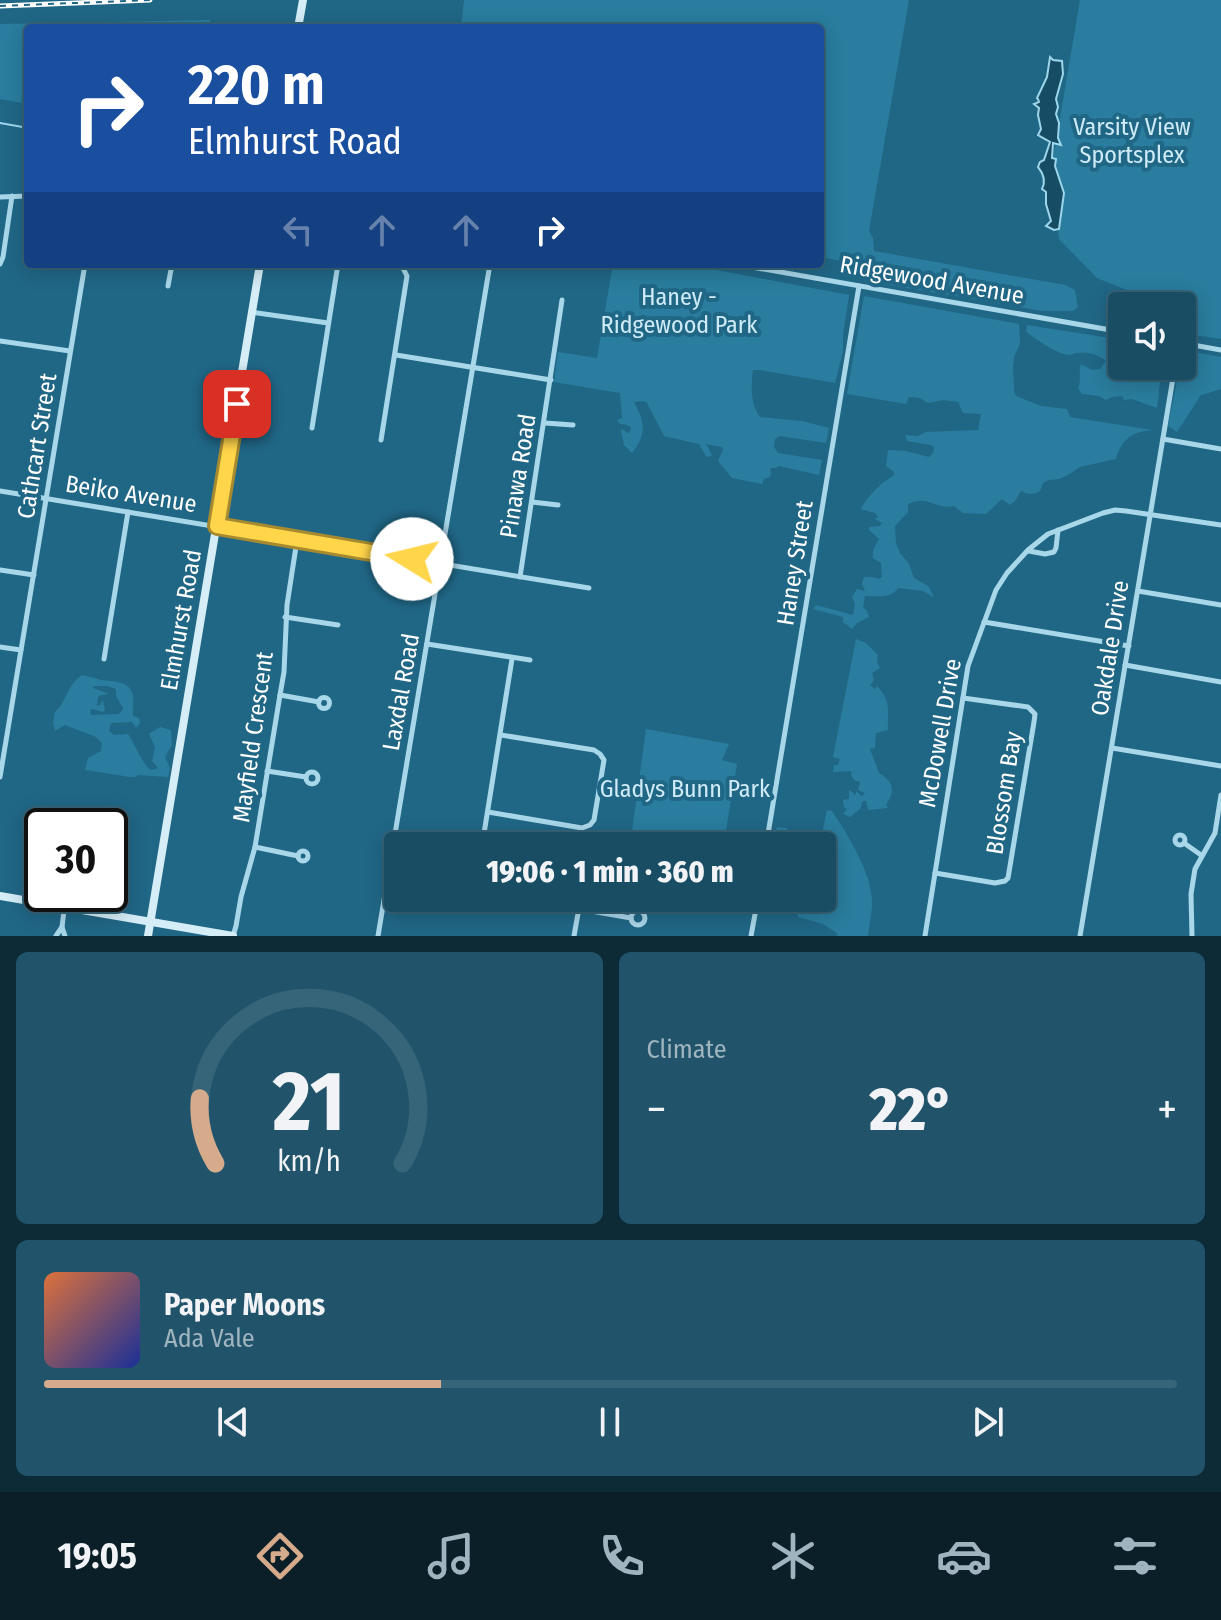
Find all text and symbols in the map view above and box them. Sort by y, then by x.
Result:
text: 220 m [188,52,325,119]
icon: right [56,56,160,160]
park label: Varsity View Sportsplex [1073,113,1191,169]
text: Elmhurst Road [188,120,402,164]
icon: left [276,208,320,252]
icon: ahead [360,208,404,252]
icon: ahead [444,208,488,252]
icon: right [528,208,572,252]
street label: Ridgewood Avenue [838,250,1026,310]
park label: Haney - Ridgewood Park [601,283,758,339]
map controls [1108,292,1196,380]
button: sound [1108,292,1196,380]
pin [203,370,271,438]
street label: Cathcart Street [12,371,62,521]
icon: arrive [215,382,259,426]
street label: Pinawa Road [494,412,542,540]
street label: Beiko Avenue [63,470,199,518]
street label: Haney Street [771,498,819,627]
position arrow [370,517,454,601]
street label: Elmhurst Road [155,547,207,693]
street label: Oakdale Drive [1085,578,1135,718]
street label: Laxdal Road [377,631,425,753]
street label: Mayfield Crescent [227,650,279,824]
street label: McDowell Drive [913,656,967,810]
street label: Blossom Bay [980,729,1028,857]
park label: Gladys Bunn Park [600,775,771,803]
speed limit sign: 30 [24,808,128,912]
text: 19:06 · 1 min · 360 m [486,854,734,890]
text: Climate [647,1034,727,1065]
text: 21 [272,1052,345,1152]
text: 22° [869,1074,954,1146]
text: − [647,1083,666,1136]
text: + [1157,1083,1177,1136]
text: km/h [277,1144,341,1179]
text: Paper Moons [164,1287,325,1323]
text: Ada Vale [164,1323,255,1354]
icon: previous [211,1400,255,1444]
icon: pause [588,1400,632,1444]
icon: next [966,1400,1010,1444]
icon: directions [252,1528,308,1584]
icon: music [423,1528,479,1584]
icon: phone [594,1528,650,1584]
icon: climate [765,1528,821,1584]
icon: car [936,1528,992,1584]
icon: filters [1107,1528,1163,1584]
text: 19:05 [58,1534,137,1578]

